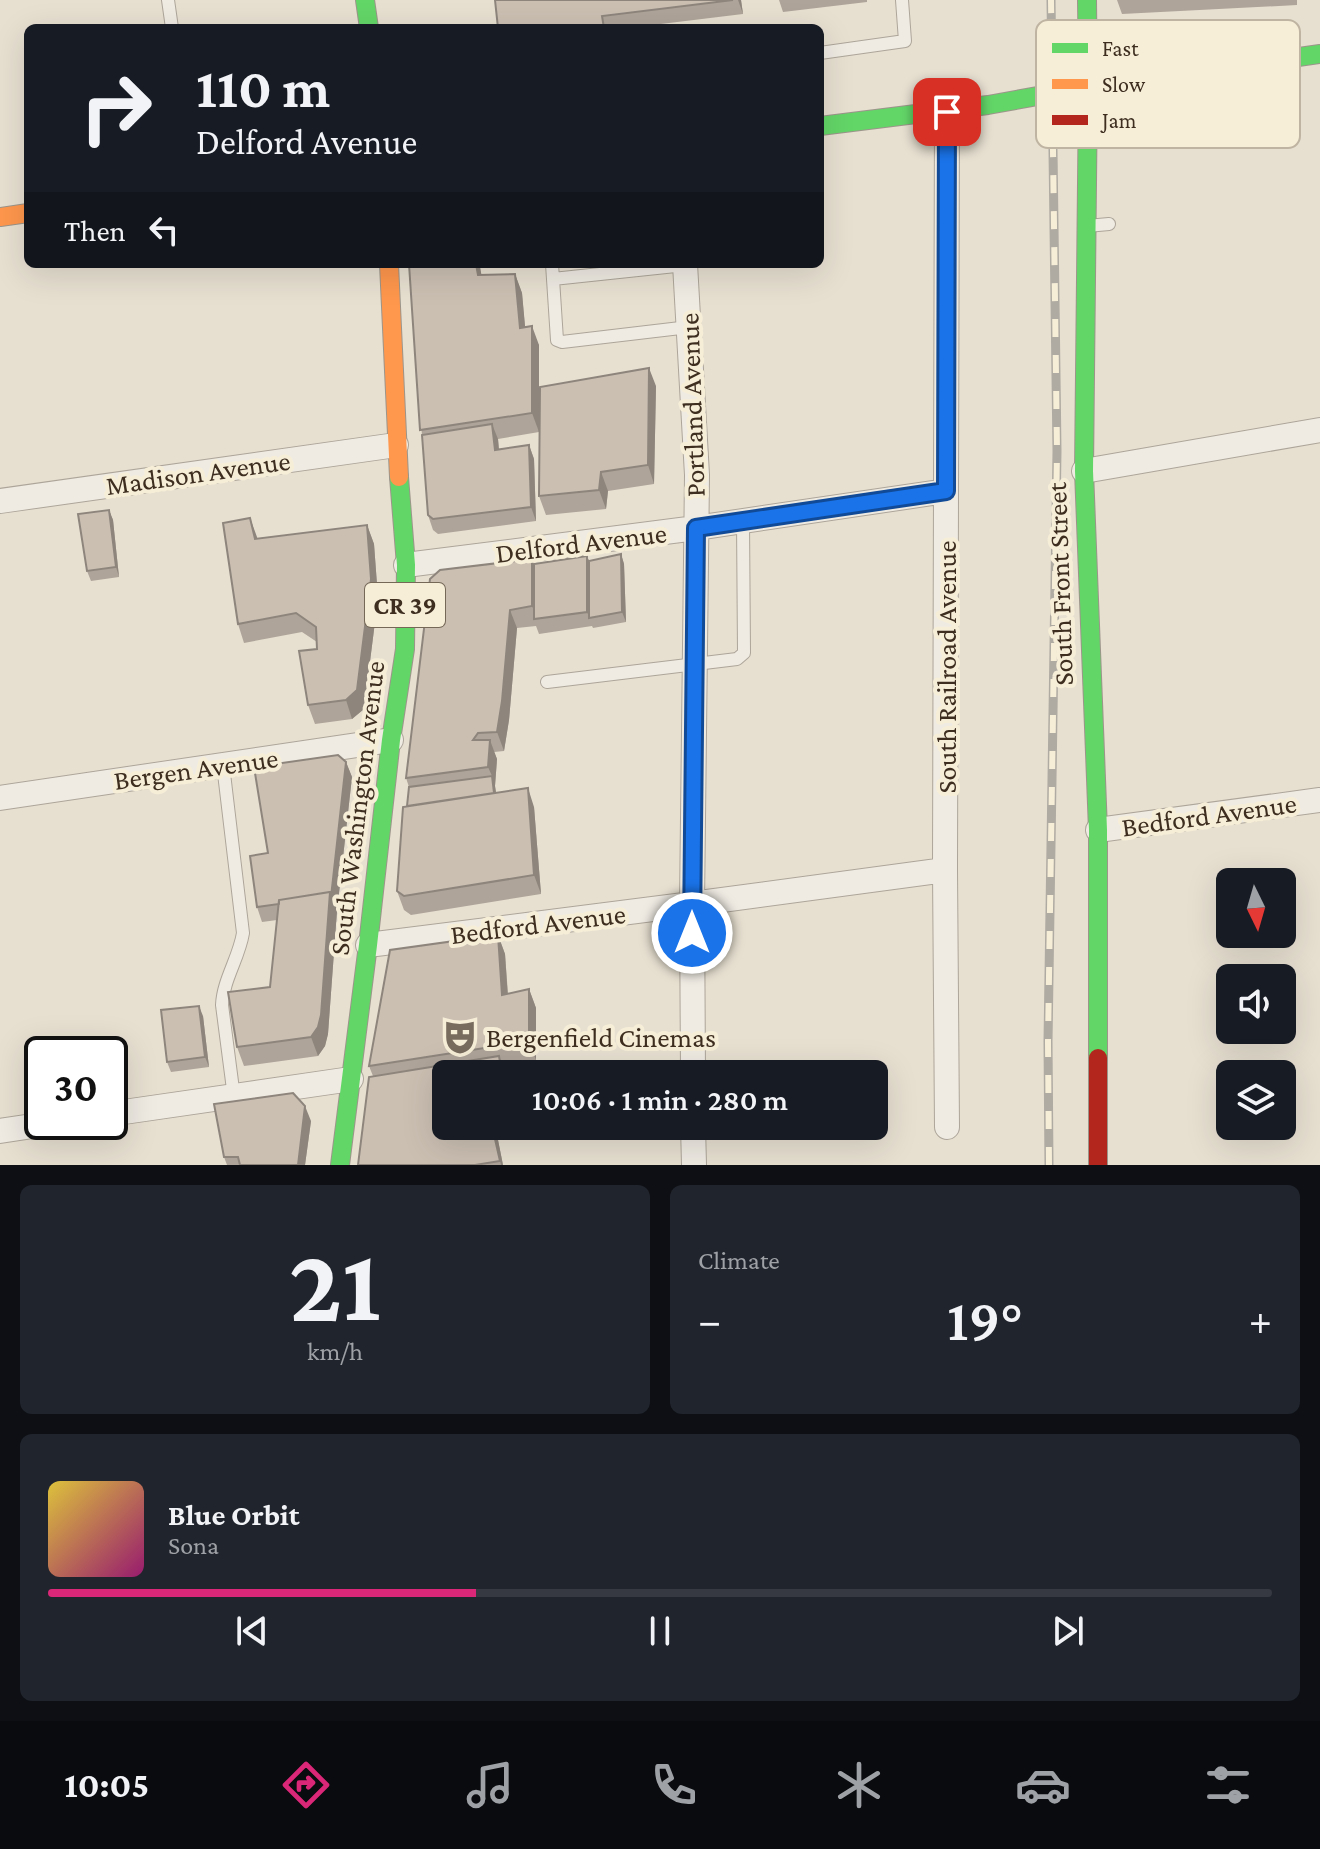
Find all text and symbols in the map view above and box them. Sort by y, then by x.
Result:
legend [1036,20,1300,148]
text: Fast [1102,36,1139,61]
icon: right [64,56,168,160]
text: 110 m [196,57,330,119]
text: Slow [1102,72,1146,97]
pin [913,78,981,146]
icon: arrive [925,90,969,134]
text: Jam [1100,108,1137,133]
text: Delford Avenue [196,122,417,162]
icon: left [142,208,186,252]
text: Then [64,214,126,247]
street label: Portland Avenue [673,312,711,498]
street label: Madison Avenue [104,445,292,501]
street label: South Front Street [1041,481,1079,686]
street label: Delford Avenue [494,517,668,569]
street label: South Railroad Avenue [931,540,962,794]
road number: CR 39 [365,583,445,627]
street label: South Washington Avenue [324,659,390,957]
street label: Bergen Avenue [112,742,280,796]
street label: Bedford Avenue [1120,787,1298,843]
north arrow [1216,868,1296,948]
map controls [1216,868,1296,1140]
position arrow [650,891,734,975]
street label: Bedford Avenue [449,898,627,950]
button: sound [1216,964,1296,1044]
theatre icon: Bergenfield Cinemas [441,1018,479,1056]
place label: Bergenfield Cinemas [486,1022,716,1053]
speed limit sign: 30 [24,1036,128,1140]
button: layers [1216,1060,1296,1140]
text: 10:06 · 1 min · 280 m [532,1083,788,1116]
text: 21 [289,1227,381,1342]
text: Climate [698,1246,780,1275]
text: 19° [947,1286,1023,1353]
text: − [698,1296,721,1344]
text: + [1249,1296,1272,1344]
text: km/h [307,1337,363,1366]
text: Blue Orbit [168,1498,299,1531]
text: Sona [168,1531,219,1560]
icon: previous [230,1609,274,1653]
icon: pause [638,1609,682,1653]
icon: next [1046,1609,1090,1653]
icon: directions [278,1757,334,1813]
icon: music [462,1757,518,1813]
icon: phone [646,1757,702,1813]
icon: climate [831,1757,887,1813]
icon: car [1015,1757,1071,1813]
icon: filters [1200,1757,1256,1813]
text: 10:05 [64,1765,149,1805]

